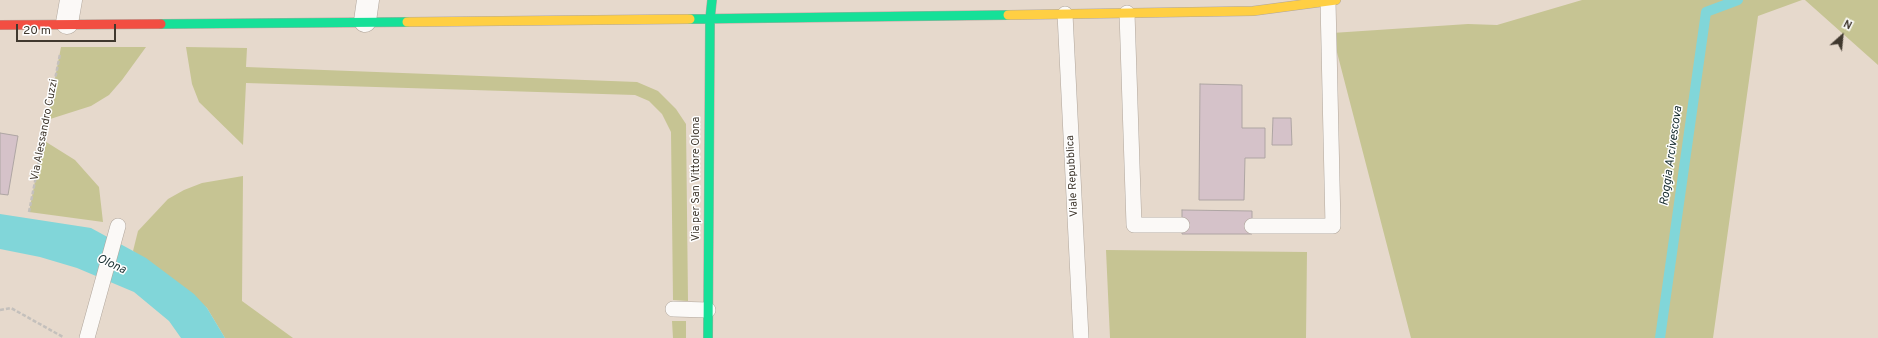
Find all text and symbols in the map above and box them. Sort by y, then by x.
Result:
scale bar [18,16,118,42]
north arrow [1822,16,1862,56]
text: N [1841,17,1854,33]
text: 20 m [23,23,51,39]
street label: Via Alessandro Cuzzi [29,78,61,182]
water label: Roggia Arcivescova [1658,105,1686,207]
street label: Via per San Vittore Olona [690,117,704,241]
street label: Viale Repubblica [1064,135,1082,217]
water label: Olona [94,252,128,278]

